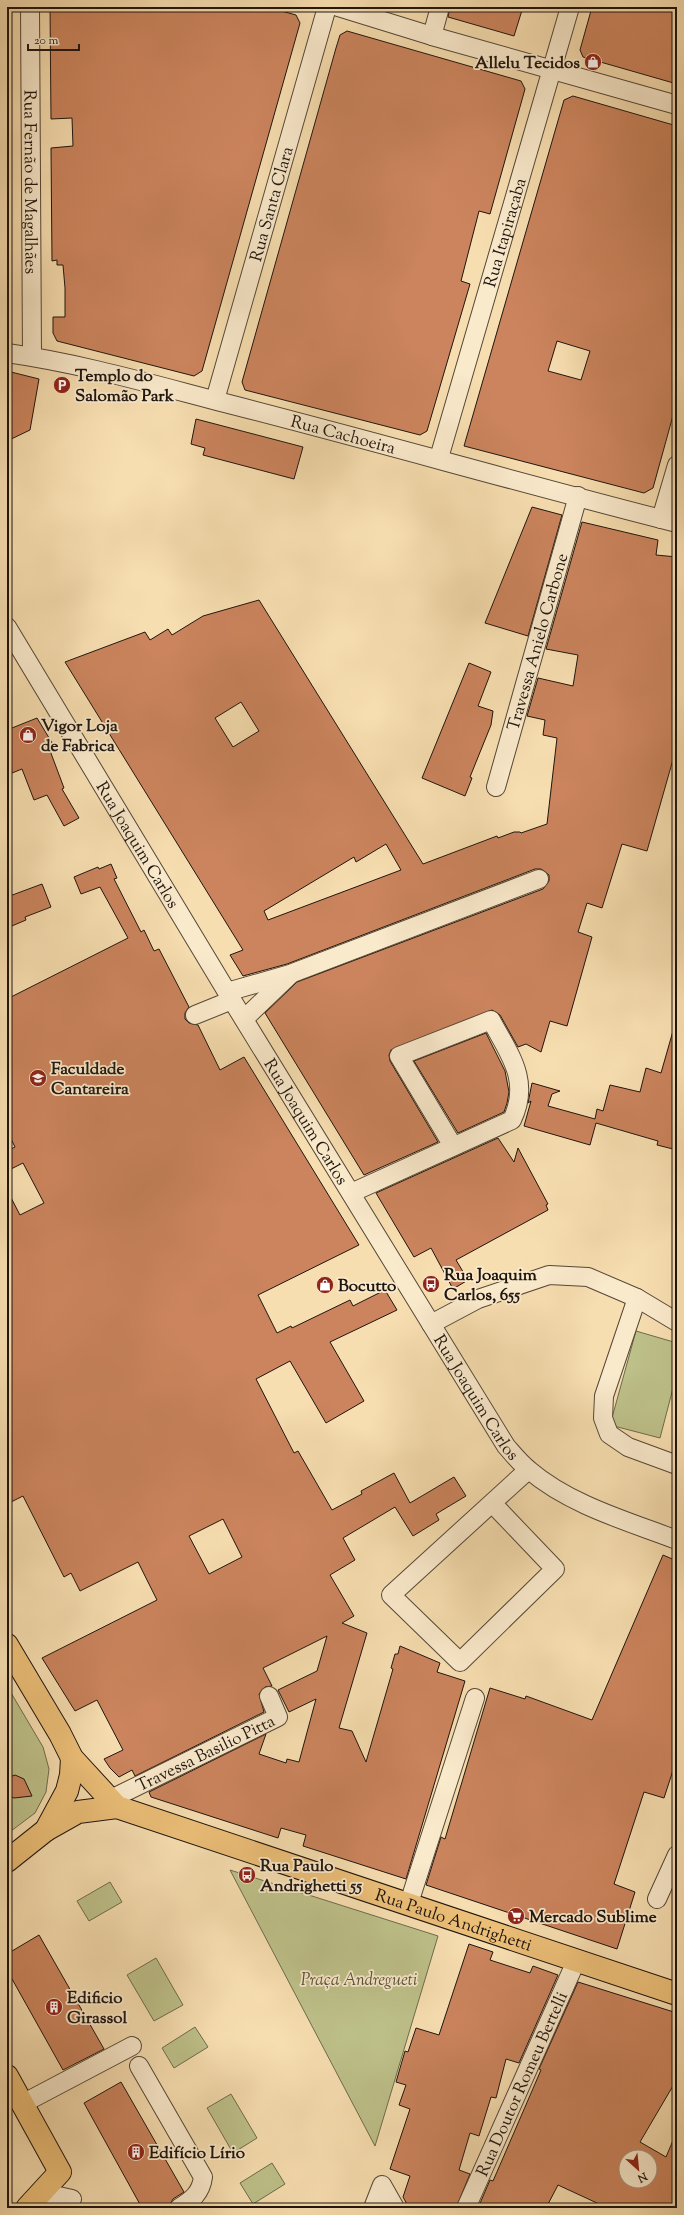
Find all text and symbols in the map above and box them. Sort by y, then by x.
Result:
scale bar [28,26,79,52]
text: 20 m [34,32,59,50]
place label: Allelu Tecidos [475,52,580,76]
shop icon: Allelu Tecidos [583,52,603,72]
street label: Rua Fernão de Magalhães [16,90,42,275]
street label: Rua Santa Clara [245,144,301,265]
street label: Rua Itapiraçaba [479,175,534,290]
place label: Templo do Salomão Park [75,365,175,409]
parking icon: Templo do Salomão Park [52,375,72,395]
street label: Rua Cachoeira [288,410,398,462]
street label: Travessa Anielo Carbone [502,551,575,734]
place label: Vigor Loja de Fabrica [41,715,118,759]
shop icon: Vigor Loja de Fabrica [18,725,38,745]
street label: Rua Joaquim Carlos [89,778,184,914]
street label: Rua Joaquim Carlos [257,1055,353,1190]
place label: Faculdade Cantareira [51,1058,129,1102]
school or university icon: Faculdade Cantareira [28,1068,48,1088]
place label: Rua Joaquim Carlos, 655 [444,1264,538,1308]
bus stop icon: Rua Joaquim Carlos, 655 [421,1274,441,1294]
shop icon: Bocutto [315,1275,335,1295]
place label: Bocutto [338,1275,396,1299]
street label: Rua Joaquim Carlos [426,1331,524,1467]
street label: Travessa Basilio Pitta [133,1710,280,1799]
place label: Rua Paulo Andrighetti 55 [260,1855,362,1899]
bus stop icon: Rua Paulo Andrighetti 55 [237,1865,257,1885]
street label: Rua Paulo Andrighetti [371,1884,535,1959]
supermarket icon: Mercado Sublime [506,1906,526,1926]
place label: Mercado Sublime [529,1906,657,1930]
park label: Praça Andregueti [301,1969,417,1993]
place label: Edificio Girassol [67,1987,127,2031]
street label: Rua Doutor Romeu Bertelli [472,1988,575,2181]
building icon: Edificio Girassol [44,1997,64,2017]
building icon: Edifício Lírio [126,2142,146,2162]
place label: Edifício Lírio [149,2142,245,2166]
north arrow [618,2149,658,2189]
text: N [634,2167,651,2186]

